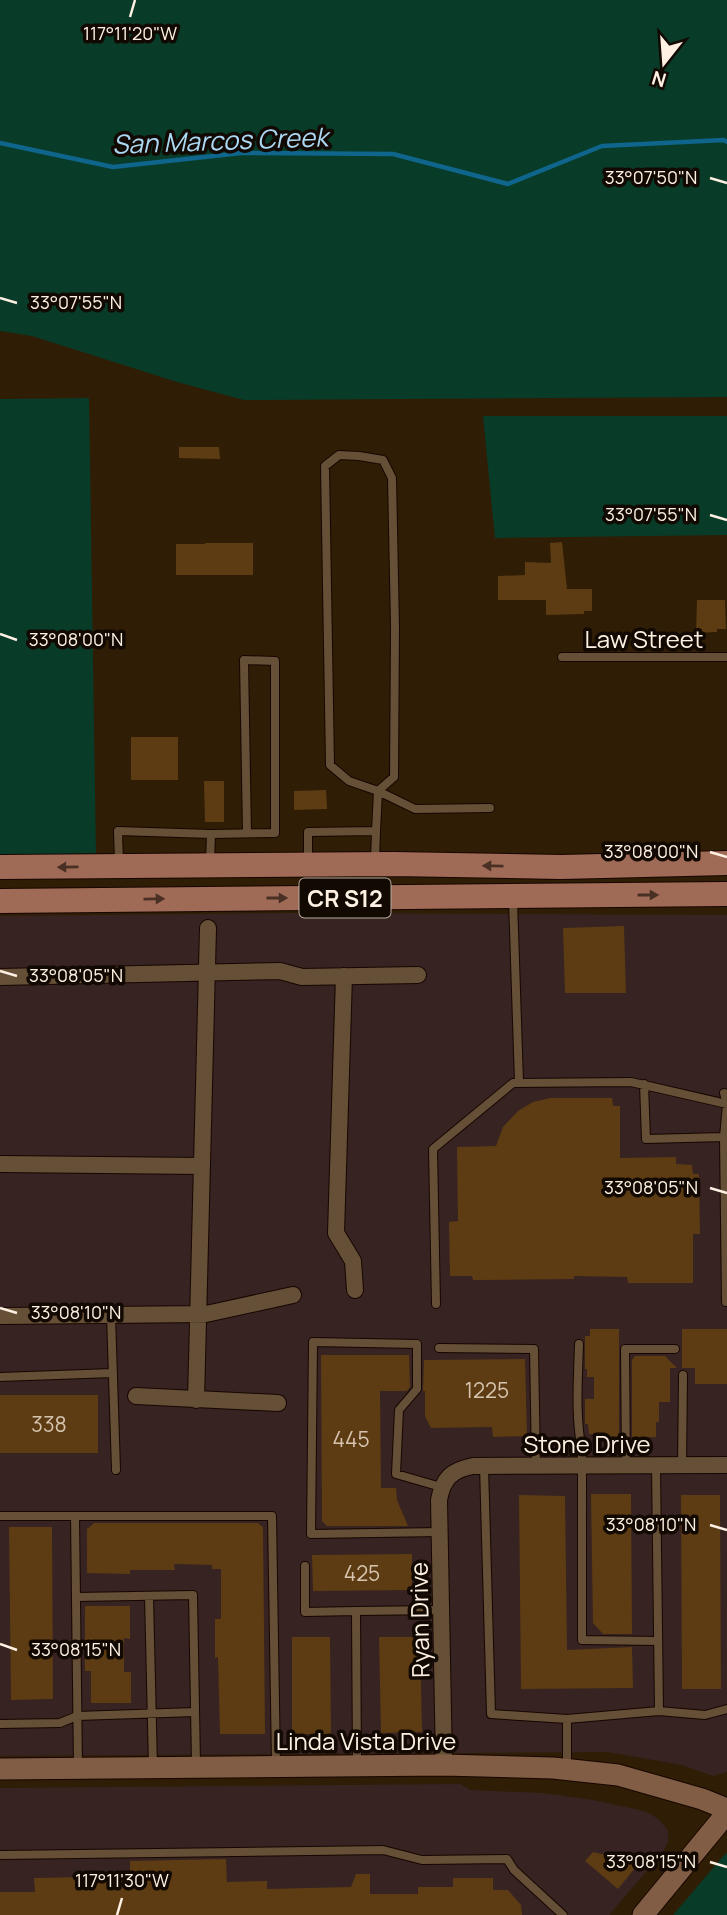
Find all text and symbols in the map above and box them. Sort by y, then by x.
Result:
text: 117°11'20"W [83,21,177,45]
north arrow [629,28,699,98]
text: N [649,65,669,94]
water label: San Marcos Creek [112,118,332,162]
text: 33°07'50"N [605,165,697,189]
text: 33°07'55"N [30,290,122,314]
text: 33°07'55"N [605,502,697,526]
street label: Law Street [585,622,703,655]
text: 33°08'00"N [29,627,123,651]
text: 33°08'00"N [604,839,698,863]
one-way arrow [482,860,504,872]
one-way arrow [57,861,79,872]
road number: CR S12 [300,878,390,917]
one-way arrow [637,889,659,901]
one-way arrow [266,892,288,904]
one-way arrow [143,893,165,905]
text: 33°08'05"N [29,963,123,987]
text: 33°08'05"N [604,1175,698,1199]
text: 33°08'10"N [31,1300,121,1324]
house number: 1225 [465,1376,509,1404]
house number: 338 [31,1410,67,1438]
house number: 445 [332,1425,370,1453]
street label: Stone Drive [523,1427,651,1460]
text: 33°08'10"N [606,1512,696,1536]
house number: 425 [344,1559,380,1587]
street label: Ryan Drive [401,1562,437,1678]
text: 33°08'15"N [31,1637,121,1661]
street label: Linda Vista Drive [276,1724,456,1757]
text: 33°08'15"N [606,1849,696,1873]
text: 117°11'30"W [75,1868,169,1892]

